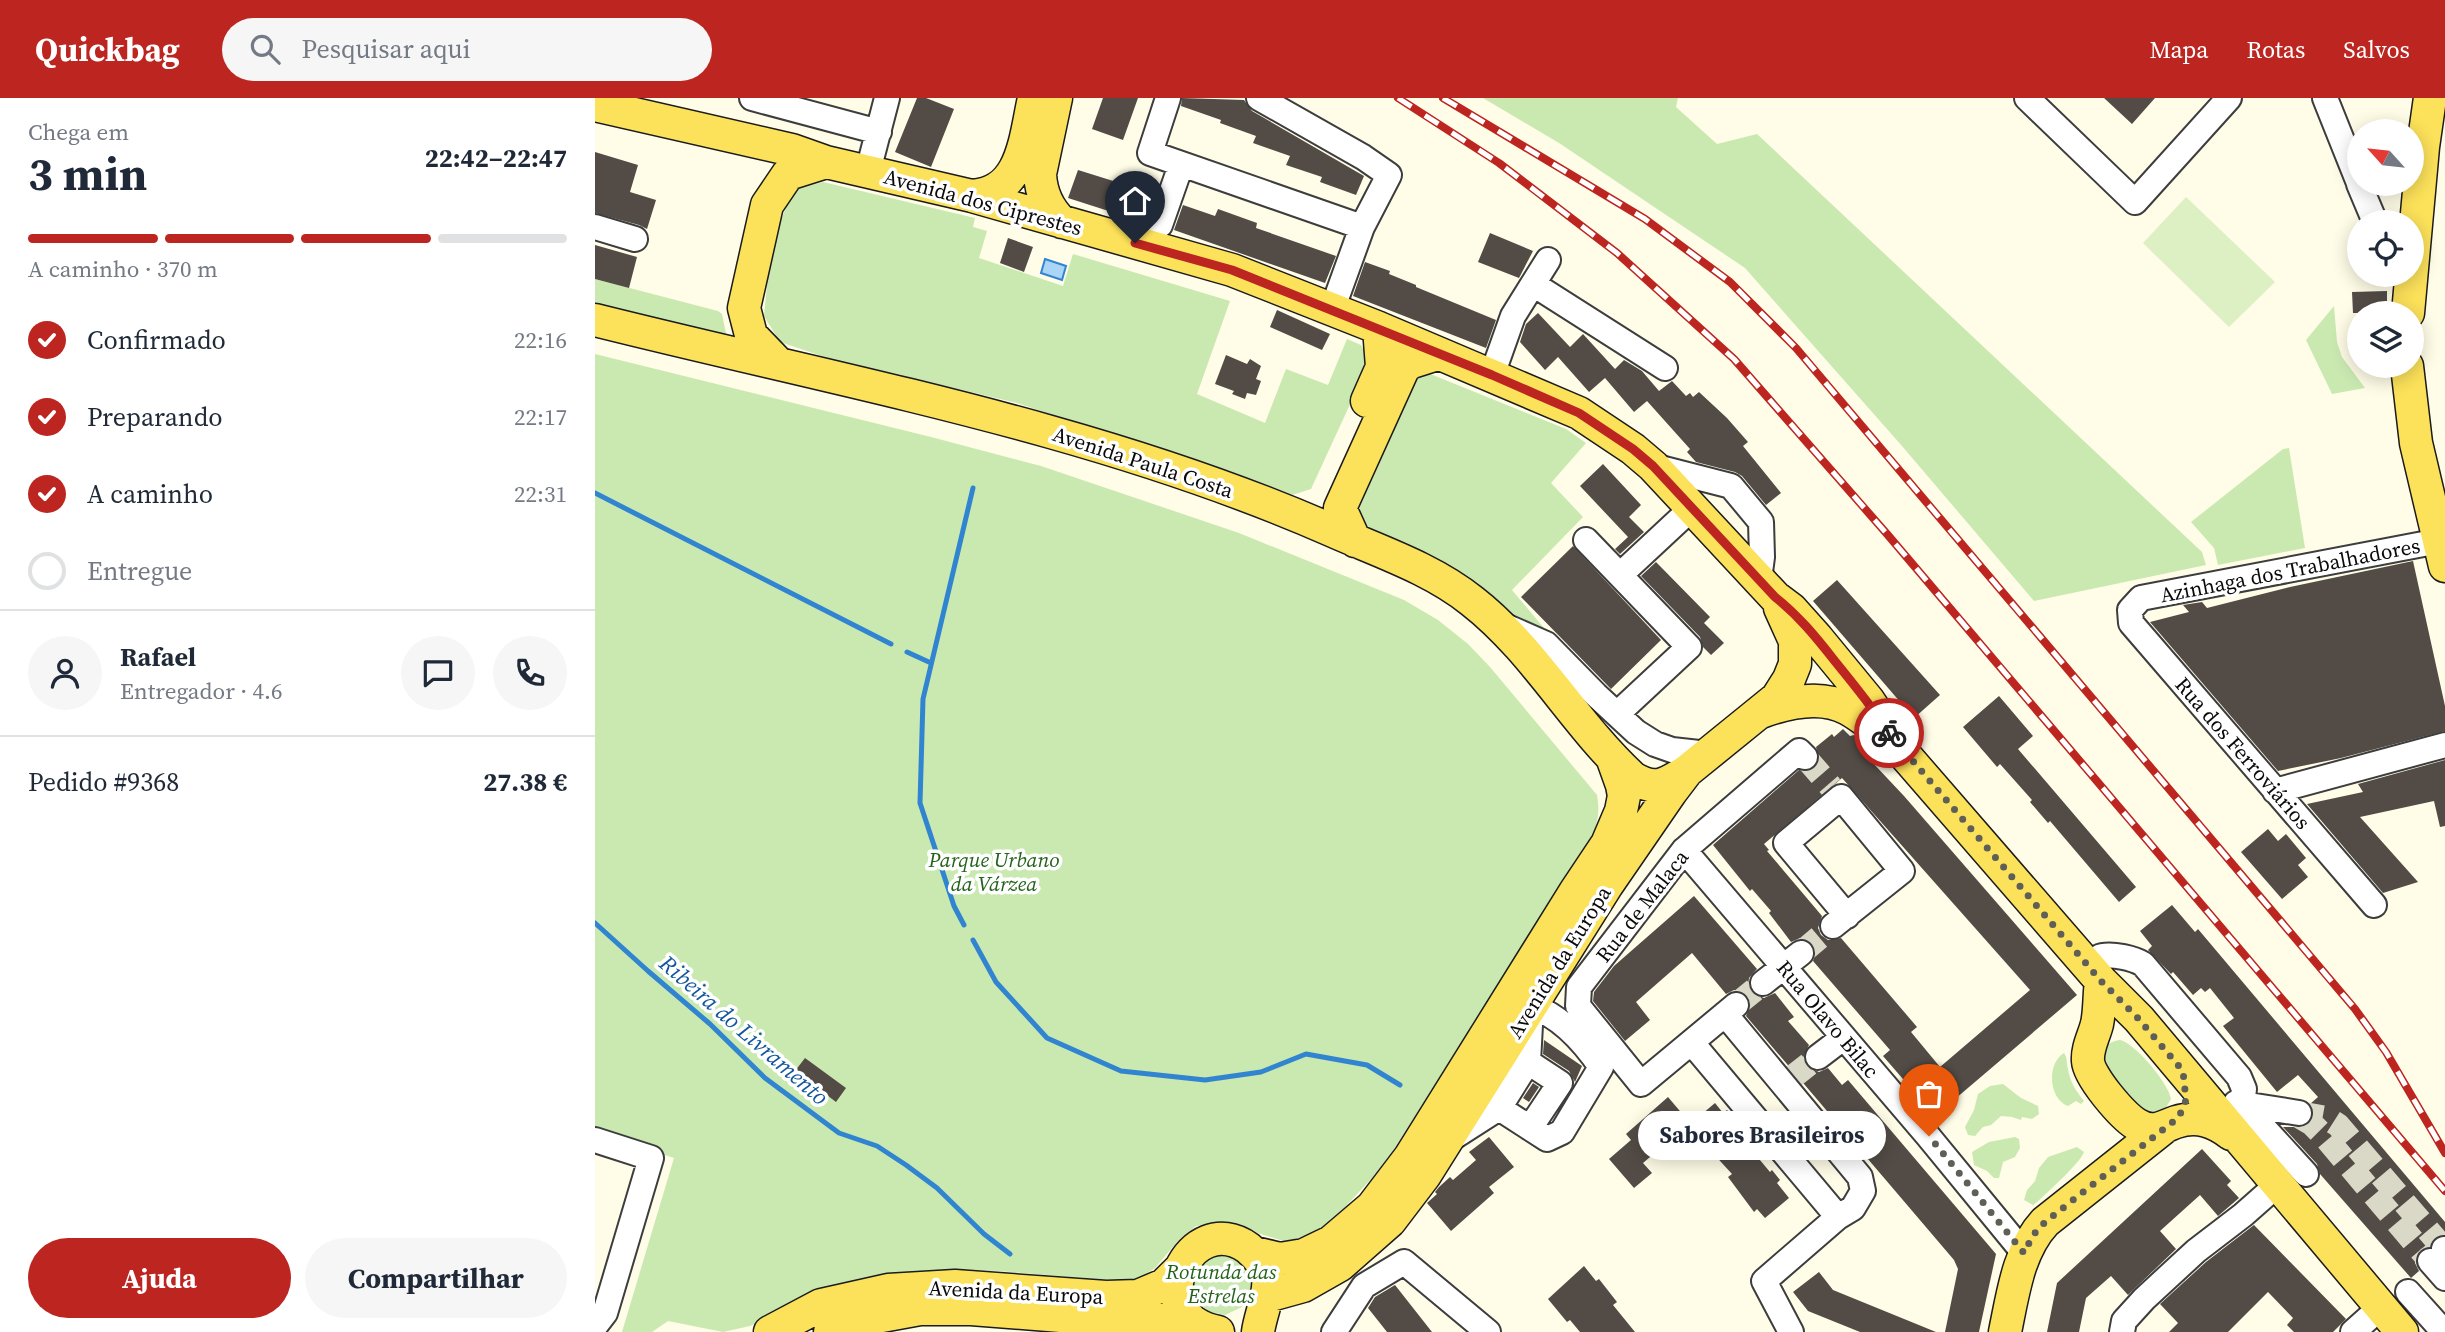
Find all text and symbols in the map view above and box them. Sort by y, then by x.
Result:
search box [222,18,712,81]
text: Quickbag [35,27,180,72]
icon: search [246,30,284,68]
text: Pesquisar aqui [302,31,470,67]
text: Mapa [2149,33,2209,66]
text: Rotas [2247,33,2305,66]
text: Salvos [2343,33,2410,66]
text: Chega em [28,116,129,148]
north arrow [2347,119,2424,196]
map controls [2347,119,2424,378]
text: 22:42–22:47 [425,140,567,176]
text: 3 min [28,142,147,205]
street label: Avenida dos Ciprestes [881,162,1085,242]
pin [1105,171,1165,243]
icon: home [1116,182,1154,220]
button: locate [2347,210,2424,287]
text: A caminho · 370 m [28,253,218,285]
button: layers [2347,301,2424,378]
icon: check [28,321,66,359]
text: Confirmado [87,322,226,358]
text: 22:16 [514,324,567,356]
icon: check [28,398,66,436]
text: Preparando [87,399,223,435]
text: 22:17 [514,401,567,433]
street label: Avenida Paula Costa [1049,419,1237,505]
icon: check [28,475,66,513]
text: A caminho [87,476,213,512]
text: 22:31 [514,478,567,510]
street label: Azinhaga dos Trabalhadores [2157,531,2423,609]
text: Entregue [87,553,192,589]
button: person [28,636,102,710]
button: chat [401,636,475,710]
button: phone [493,636,567,710]
text: Rafael [120,639,196,675]
street label: Rua dos Ferroviários [2169,671,2317,835]
text: Entregador · 4.6 [120,675,282,707]
courier [1854,698,1924,768]
icon: bike [1870,714,1908,752]
text: Pedido #9368 [28,764,179,800]
text: 27.38 € [483,764,567,800]
street label: Rua de Malaca [1589,843,1695,968]
park label: Parque Urbano da Várzea [927,845,1060,898]
street label: Avenida da Europa [1500,880,1618,1044]
water label: Ribeira do Livramento [652,947,835,1112]
street label: Rua Olavo Bilac [1770,954,1886,1084]
pin [1899,1064,1959,1136]
icon: bag [1910,1075,1948,1113]
callout: Sabores Brasileiros [1639,1112,1887,1160]
text: Sabores Brasileiros [1660,1119,1864,1151]
button: Ajuda [28,1238,291,1318]
button: Compartilhar [305,1238,567,1318]
park label: Rotunda das Estrelas [1165,1257,1277,1310]
street label: Avenida da Europa [928,1273,1104,1311]

